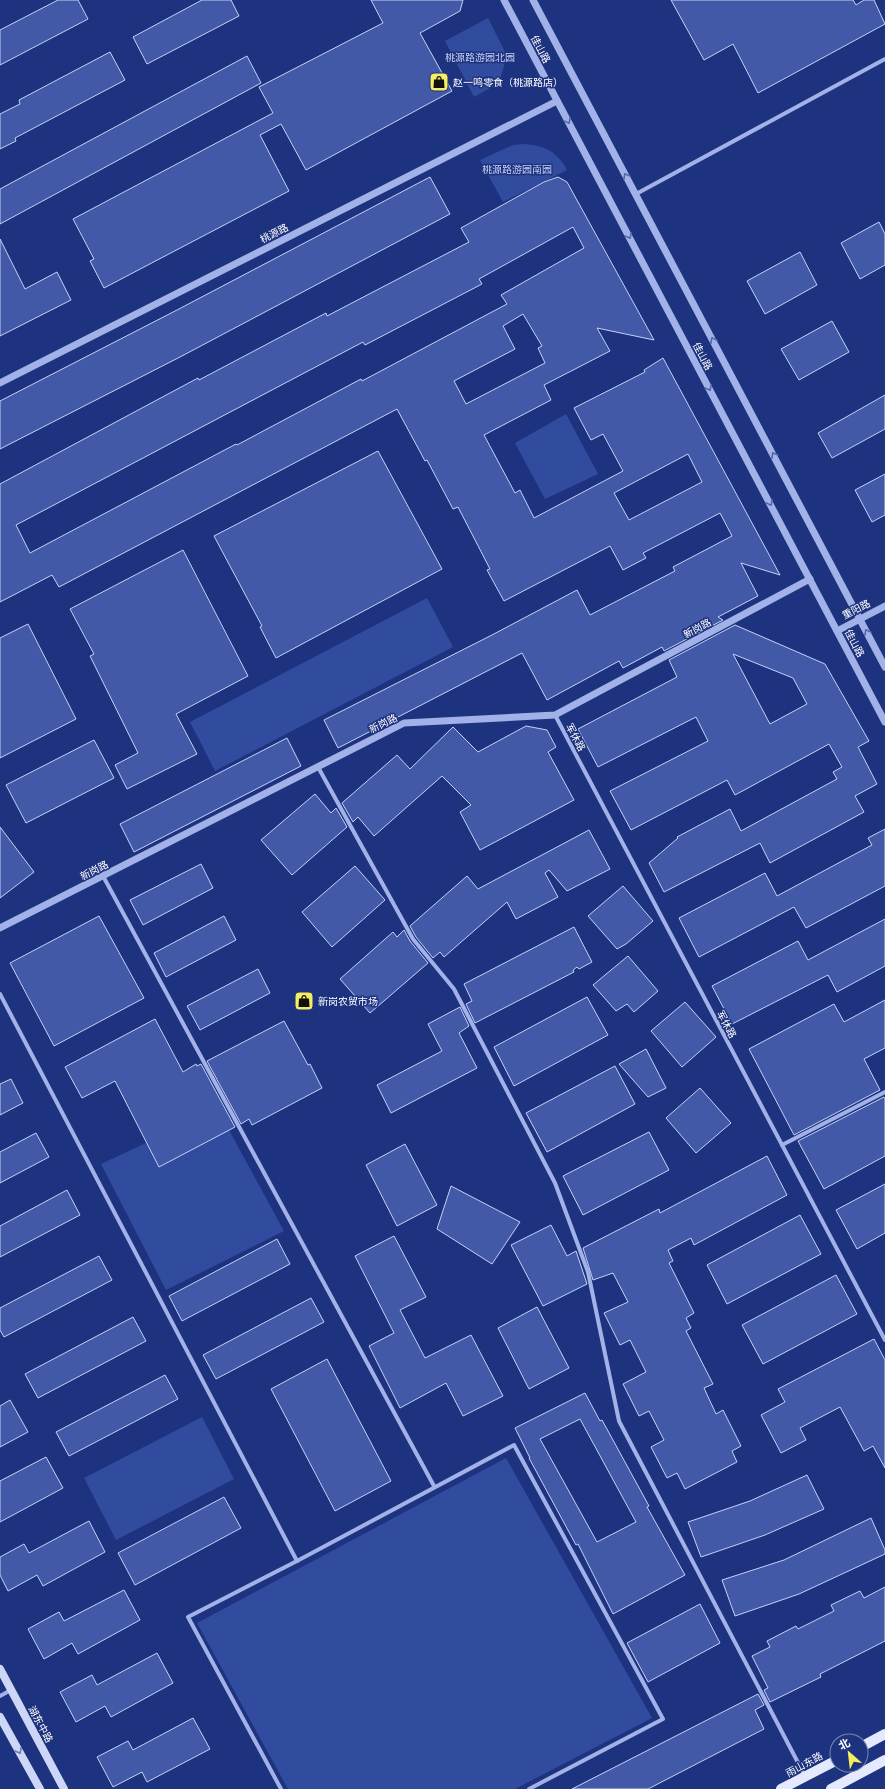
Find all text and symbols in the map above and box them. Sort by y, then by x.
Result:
street label: 佳山路 [529,33,552,65]
park label: 桃源路游园北园 [445,52,515,63]
shop icon: 赵一鸣零食（桃源路店） [428,71,450,93]
place label: 赵一鸣零食（桃源路店） [453,77,563,88]
one-way arrow [563,117,571,124]
park label: 桃源路游园南园 [482,164,552,175]
one-way arrow [623,173,631,180]
street label: 桃源路 [258,222,290,245]
one-way arrow [624,232,631,239]
one-way arrow [710,337,718,345]
street label: 佳山路 [691,340,714,372]
one-way arrow [704,384,712,391]
one-way arrow [771,452,778,460]
one-way arrow [765,499,772,506]
street label: 重阳路 [840,598,872,621]
street label: 新岗路 [681,617,713,640]
street label: 佳山路 [843,627,866,659]
one-way arrow [864,629,872,637]
street label: 新岗路 [367,712,399,735]
street label: 军休路 [564,721,587,753]
street label: 新岗路 [78,859,110,882]
shop icon: 新岗农贸市场 [293,990,315,1012]
place label: 新岗农贸市场 [318,996,378,1007]
street label: 军休路 [715,1008,738,1040]
street label: 湖东中路 [26,1704,55,1744]
north arrow [829,1733,869,1773]
text: 北 [837,1736,852,1752]
one-way arrow [14,1747,22,1754]
street label: 雨山东路 [784,1750,824,1779]

